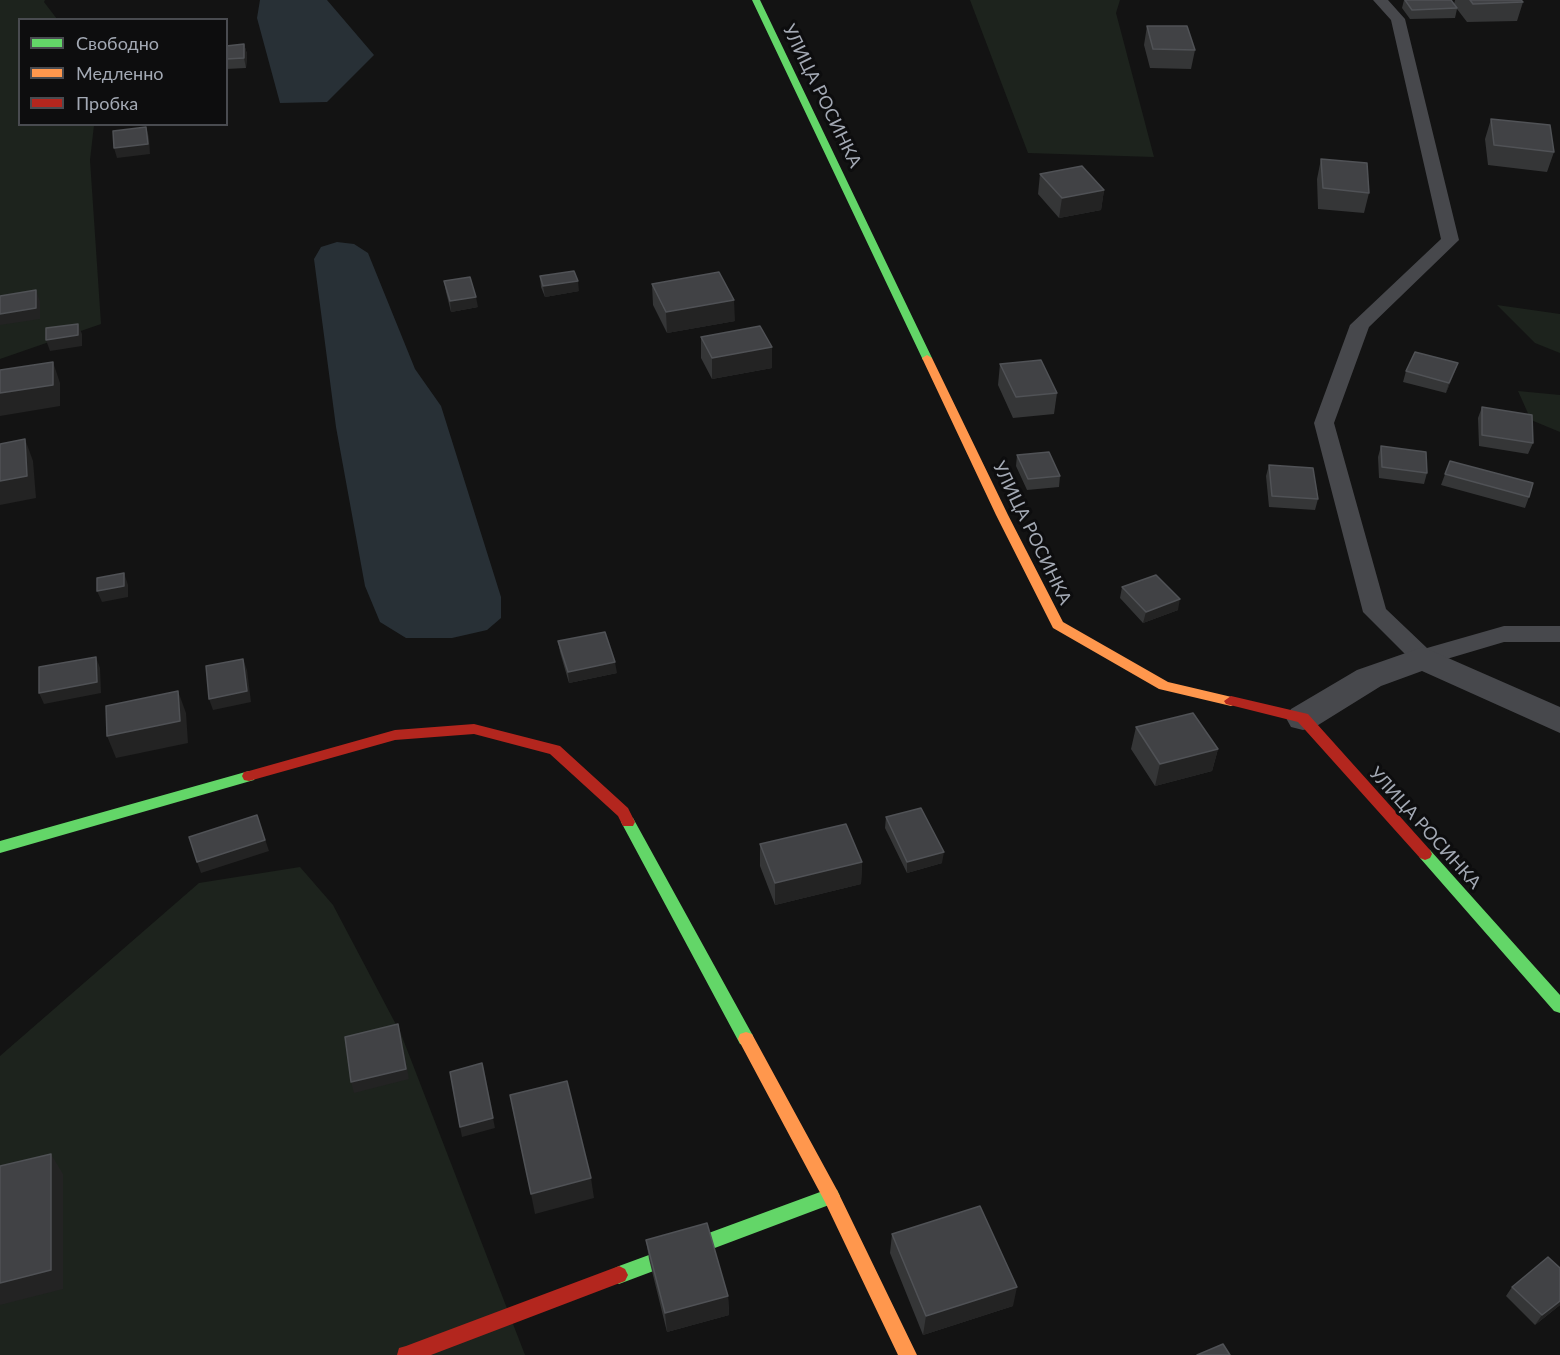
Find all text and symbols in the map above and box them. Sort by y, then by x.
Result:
legend [18,18,228,126]
street label: УЛИЦА РОСИНКА [778,21,866,171]
text: Свободно [76,32,159,54]
text: Медленно [76,62,164,84]
text: Пробка [76,92,138,114]
street label: УЛИЦА РОСИНКА [988,458,1076,608]
street label: УЛИЦА РОСИНКА [1365,763,1485,893]

